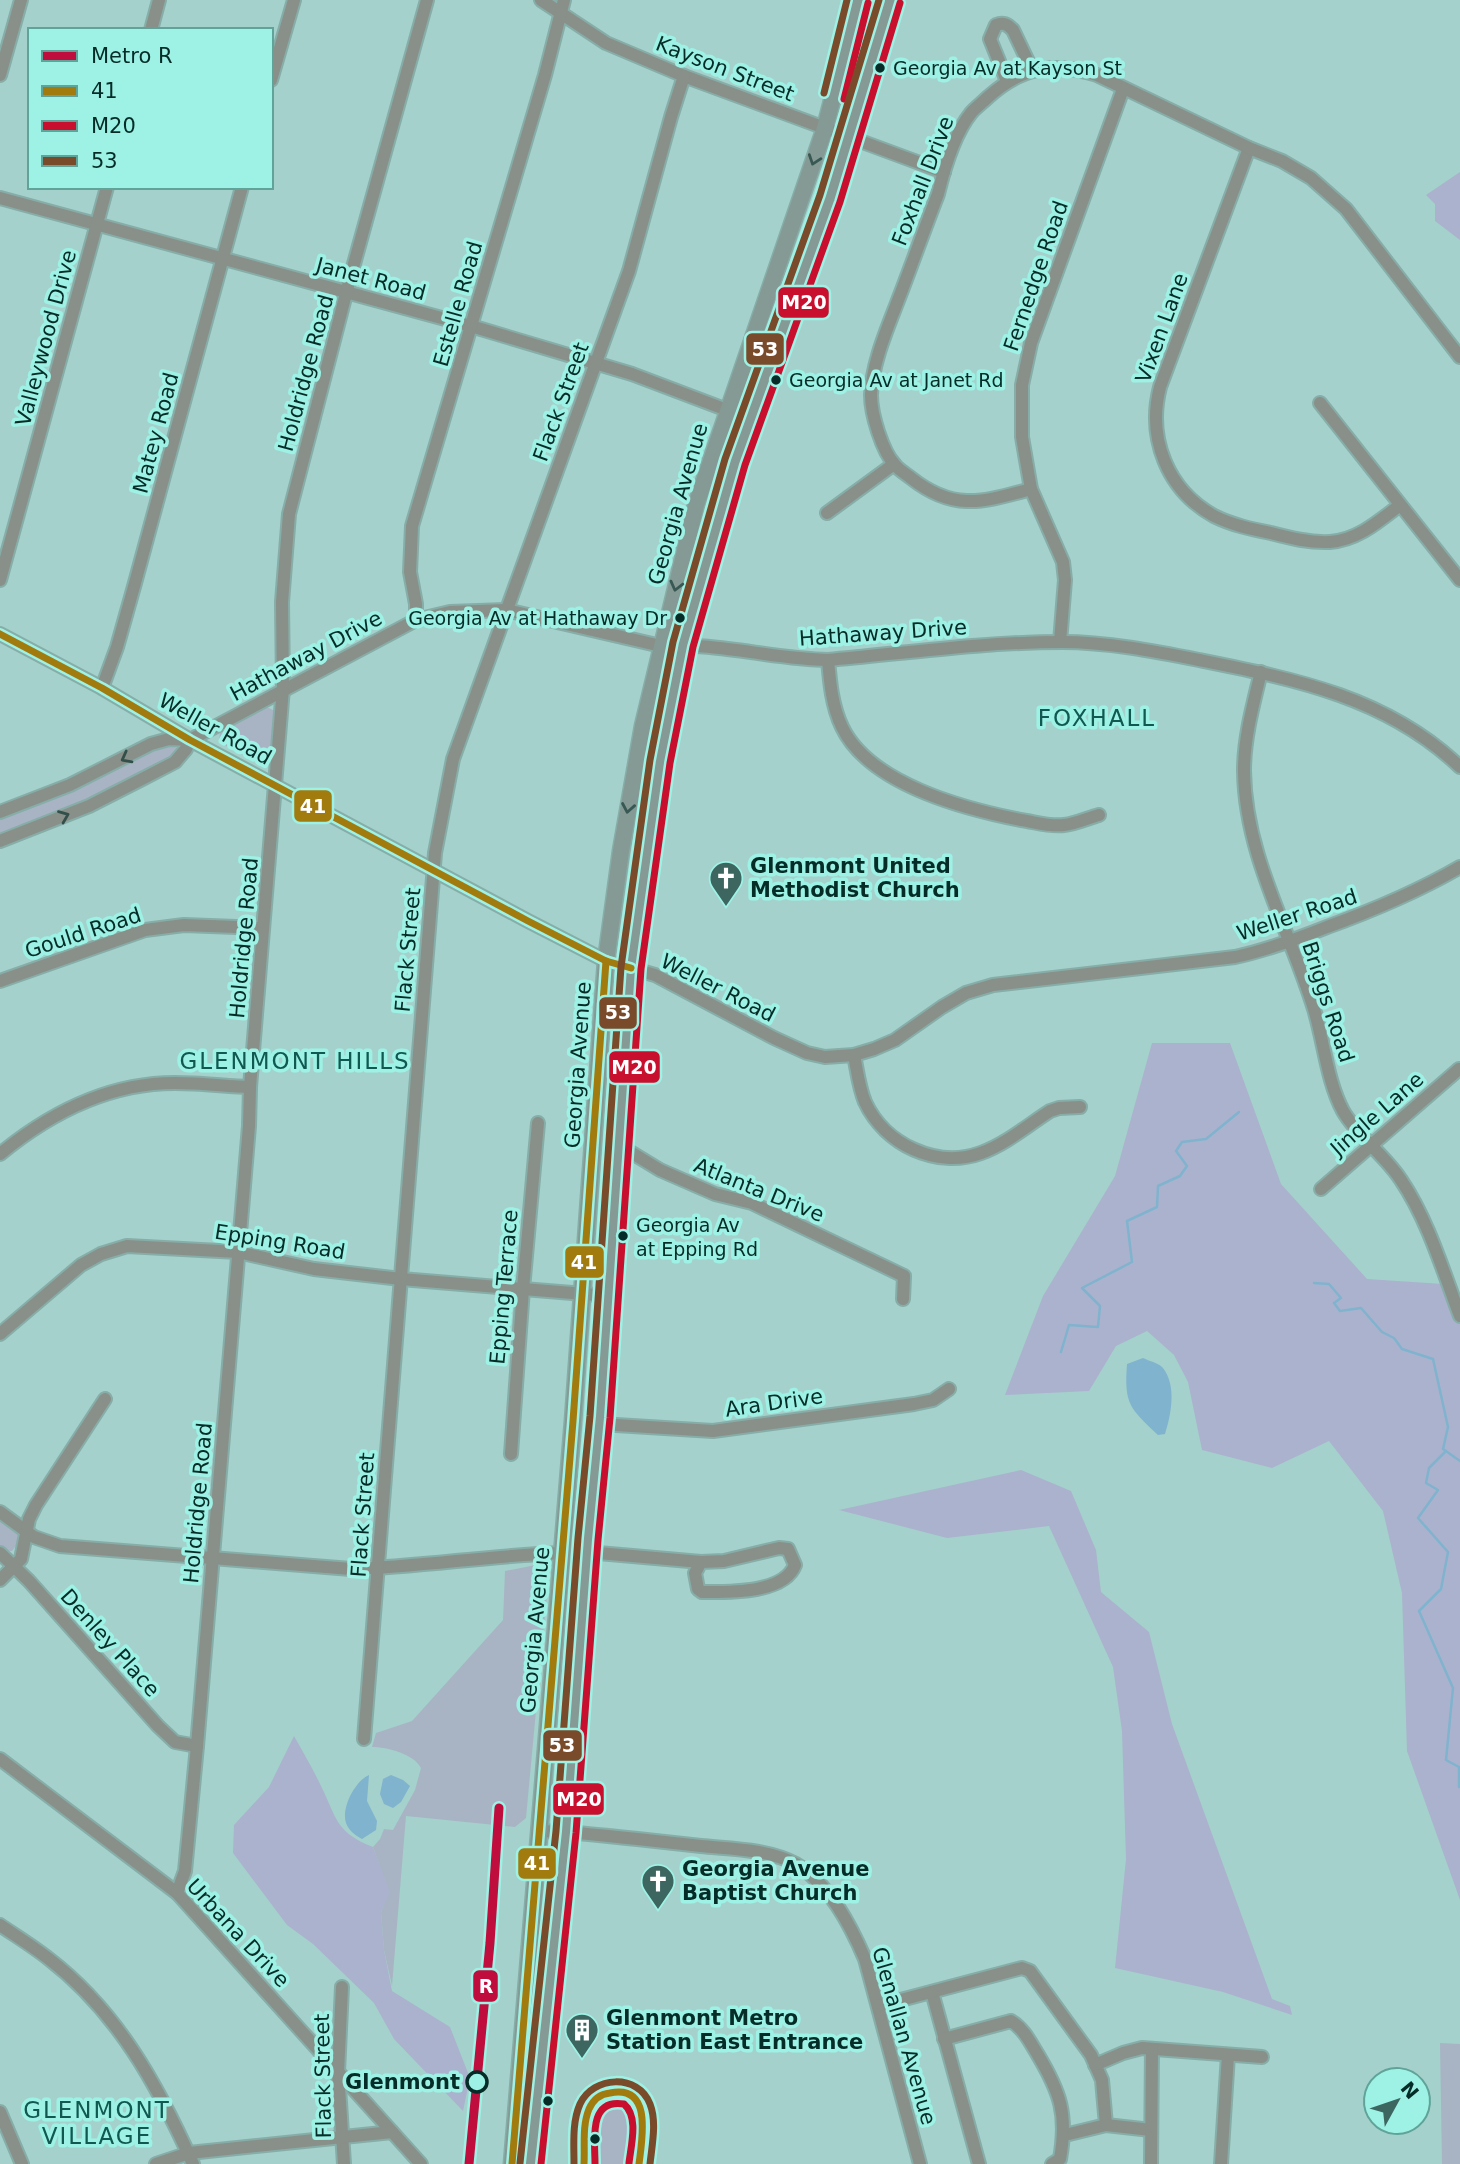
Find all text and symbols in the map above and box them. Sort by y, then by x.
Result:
legend [28,28,273,189]
street label: Kayson Street [652,32,798,106]
text: Metro R [91,44,173,68]
place label: Georgia Av at Kayson St [893,57,1122,79]
marker: Georgia Av at Kayson St [873,61,887,75]
text: 41 [91,79,118,103]
street label: Foxhall Drive [887,113,959,249]
text: M20 [91,114,136,138]
text: 53 [91,149,118,173]
one-way arrow [808,154,822,166]
street label: Fernedge Road [999,198,1073,354]
street label: Estelle Road [429,239,487,369]
street label: Valleywood Drive [11,247,81,429]
street label: Janet Road [311,252,429,305]
street label: Vixen Lane [1131,270,1193,386]
line badge: M20 [777,286,830,319]
text: M20 [781,291,827,313]
street label: Holdridge Road [274,292,338,454]
line badge: 53 [745,332,785,366]
text: 53 [752,338,778,360]
street label: Flack Street [528,339,594,465]
place label: Georgia Av at Janet Rd [789,369,1004,391]
street label: Matey Road [128,370,184,496]
marker: Georgia Av at Janet Rd [769,373,783,387]
street label: Georgia Avenue [643,420,713,588]
one-way arrow [670,580,684,592]
street label: Hathaway Drive [226,606,386,706]
place label: Georgia Av at Hathaway Dr [408,607,667,629]
marker: Georgia Av at Hathaway Dr [673,611,687,625]
street label: Hathaway Drive [798,615,968,651]
street label: Weller Road [154,688,276,770]
district label: FOXHALL [1038,705,1156,731]
one-way arrow [121,750,133,763]
line badge: 41 [293,789,333,823]
text: 41 [300,795,326,817]
one-way arrow [621,803,636,814]
one-way arrow [56,810,69,824]
place label: Glenmont United Methodist Church [750,854,960,902]
street label: Holdridge Road [225,857,263,1019]
church icon: Glenmont United Methodist Church [707,859,745,908]
street label: Weller Road [1234,884,1360,946]
street label: Flack Street [391,887,425,1013]
street label: Gould Road [22,903,144,963]
street label: Briggs Road [1297,938,1359,1066]
street label: Weller Road [657,949,779,1027]
street label: Georgia Avenue [560,981,596,1149]
line badge: 53 [598,996,638,1030]
text: 53 [605,1001,631,1023]
district label: GLENMONT HILLS [179,1048,411,1074]
line badge: M20 [608,1050,661,1084]
text: M20 [611,1056,657,1078]
street label: Jingle Lane [1324,1067,1428,1162]
street label: Atlanta Drive [691,1153,827,1227]
street label: Epping Terrace [485,1208,523,1366]
place label: Georgia Av at Epping Rd [636,1214,758,1260]
street label: Epping Road [213,1220,347,1264]
marker: Georgia Av at Epping Rd [616,1229,630,1243]
line badge: 41 [564,1245,605,1279]
text: 41 [571,1251,597,1273]
street label: Ara Drive [724,1384,824,1422]
street label: Holdridge Road [179,1422,217,1584]
street label: Flack Street [347,1452,379,1578]
street label: Georgia Avenue [516,1546,554,1714]
street label: Denley Place [56,1584,164,1702]
line badge: 53 [542,1729,583,1762]
text: 53 [549,1734,575,1756]
line badge: M20 [552,1782,605,1816]
text: M20 [556,1788,602,1810]
line badge: 41 [517,1847,557,1880]
text: 41 [524,1852,550,1874]
place label: Georgia Avenue Baptist Church [682,1857,870,1905]
church icon: Georgia Avenue Baptist Church [639,1862,677,1911]
street label: Urbana Drive [182,1874,294,1992]
street label: Glenallan Avenue [867,1944,941,2128]
line badge: R [472,1969,499,2003]
text: R [479,1975,494,1997]
place label: Glenmont Metro Station East Entrance [606,2006,863,2054]
building icon: Glenmont Metro Station East Entrance [563,2011,601,2060]
street label: Flack Street [310,2013,336,2139]
north arrow [1362,2066,1432,2136]
place label: Glenmont [345,2070,460,2094]
marker: Glenmont [466,2071,488,2093]
text: N [1396,2077,1424,2103]
unlabelled marker [541,2094,555,2108]
district label: GLENMONT VILLAGE [23,2097,171,2149]
unlabelled marker [588,2132,602,2146]

